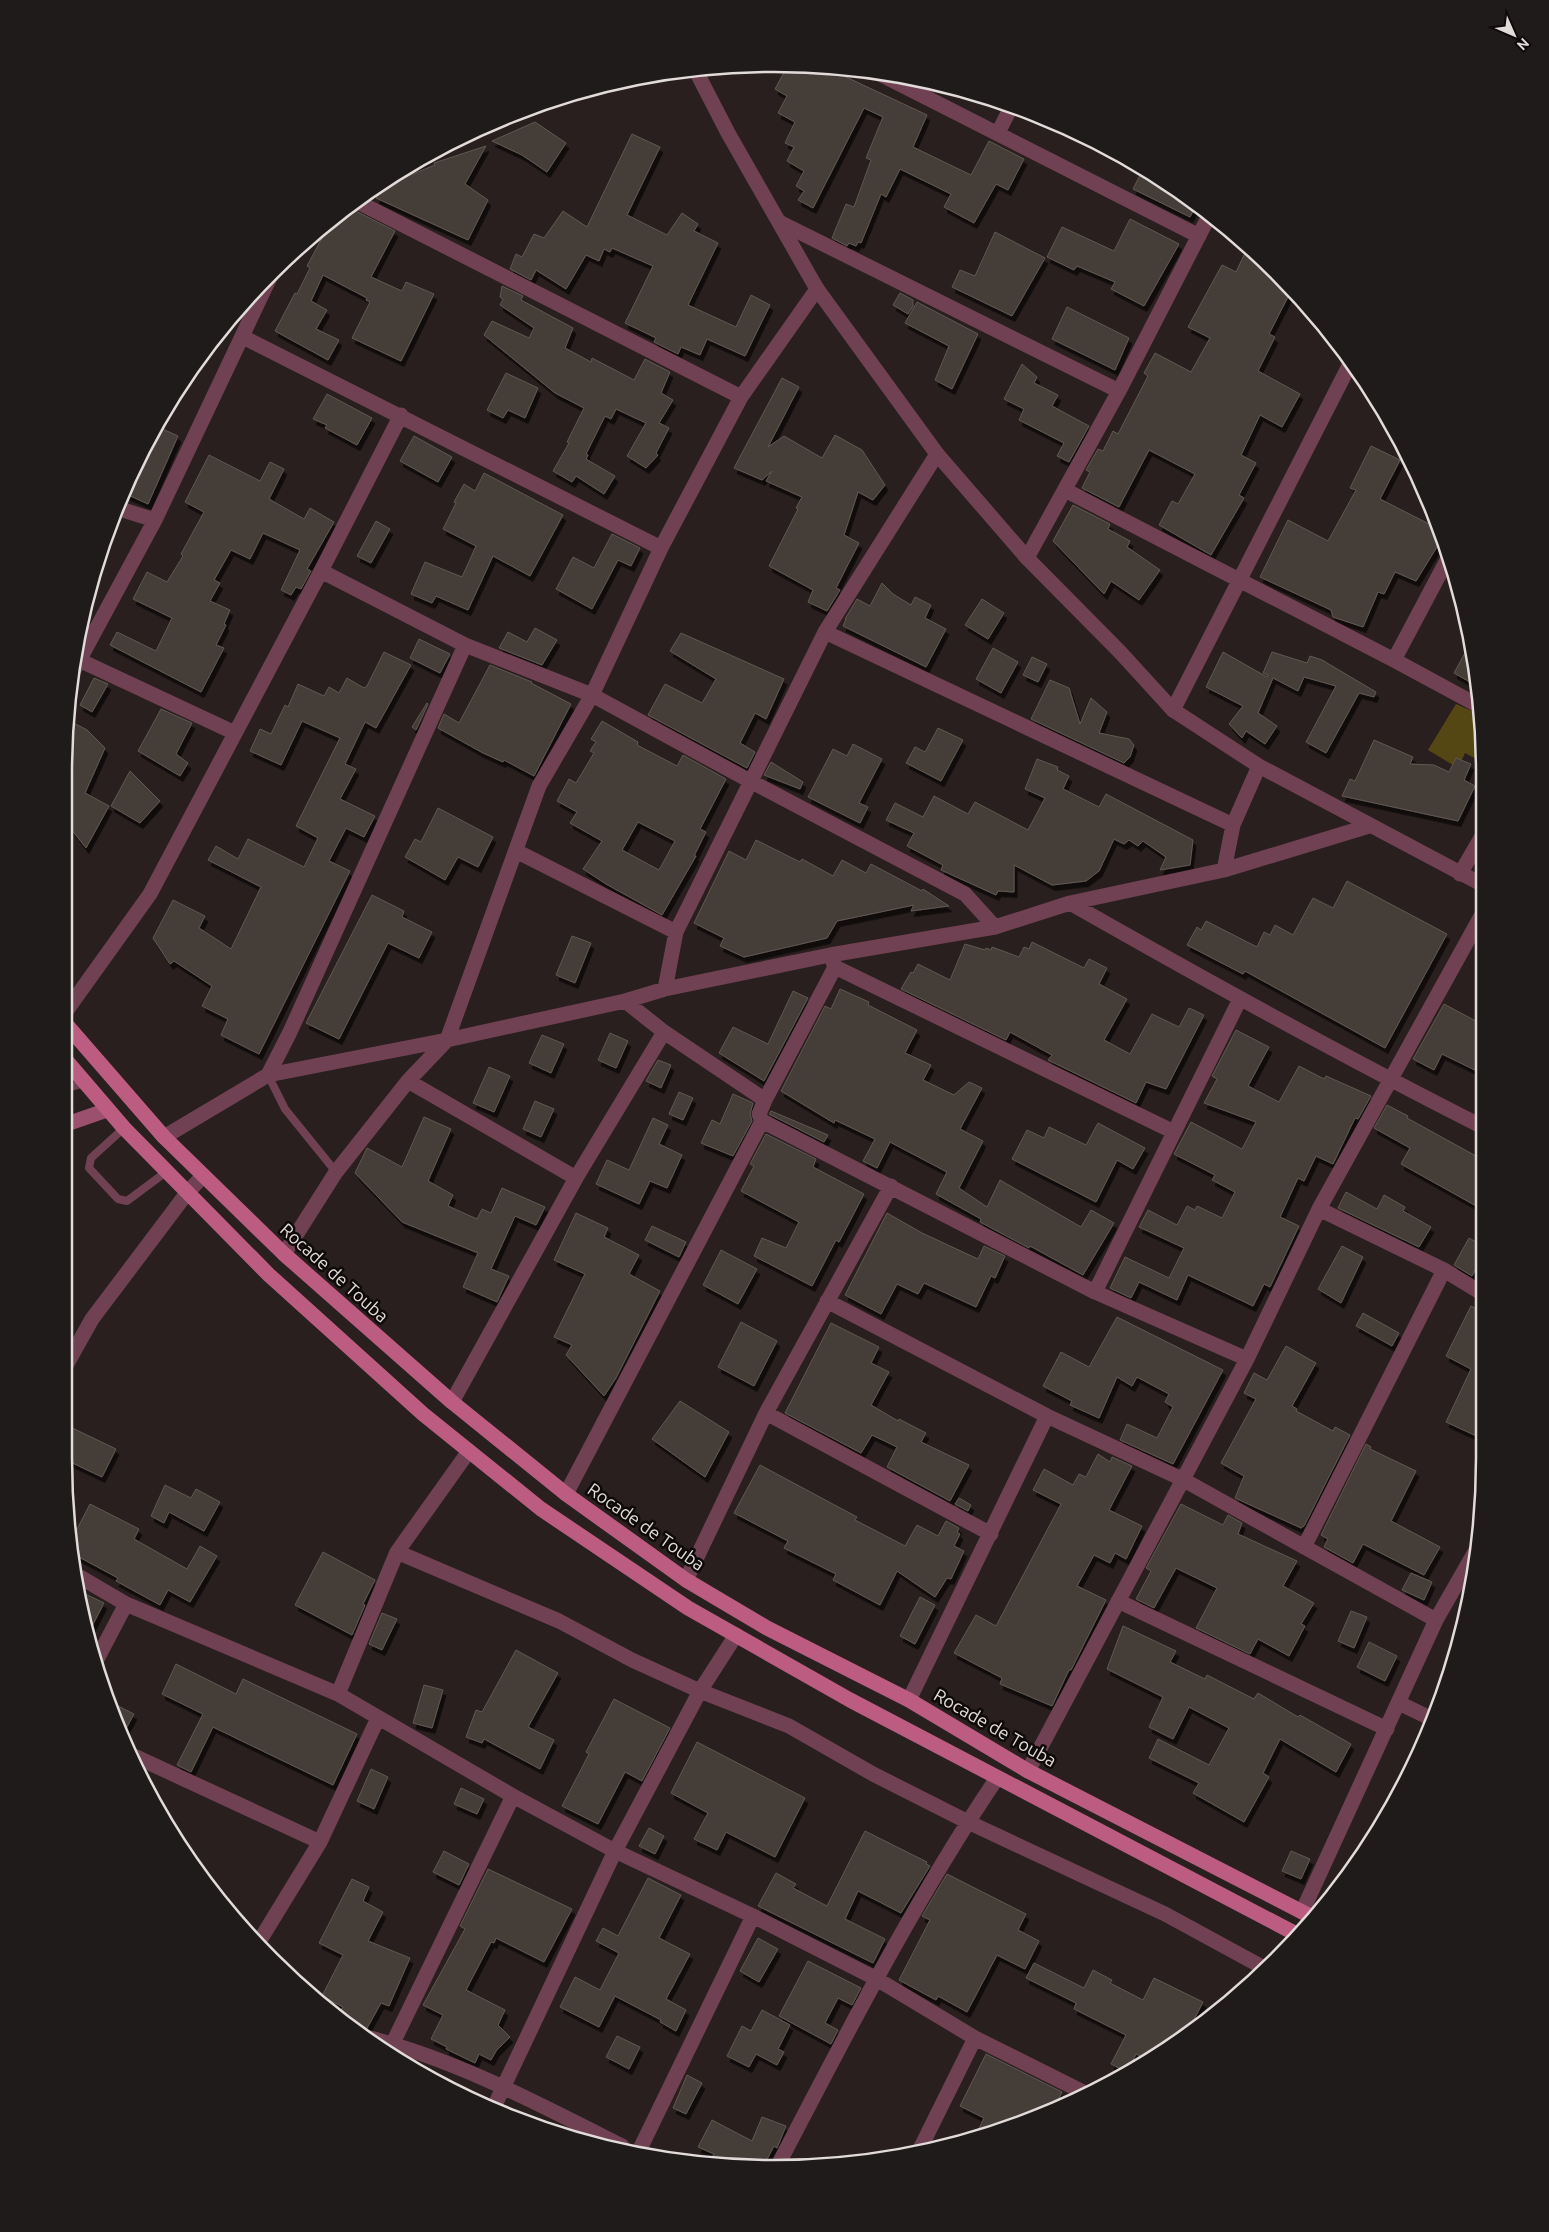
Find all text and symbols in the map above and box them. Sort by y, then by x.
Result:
north arrow [1489,10,1539,60]
text: N [1514,35,1533,54]
street label: Rocade de Touba [277,1219,393,1326]
street label: Rocade de Touba [584,1478,709,1574]
street label: Rocade de Touba [931,1684,1060,1770]

